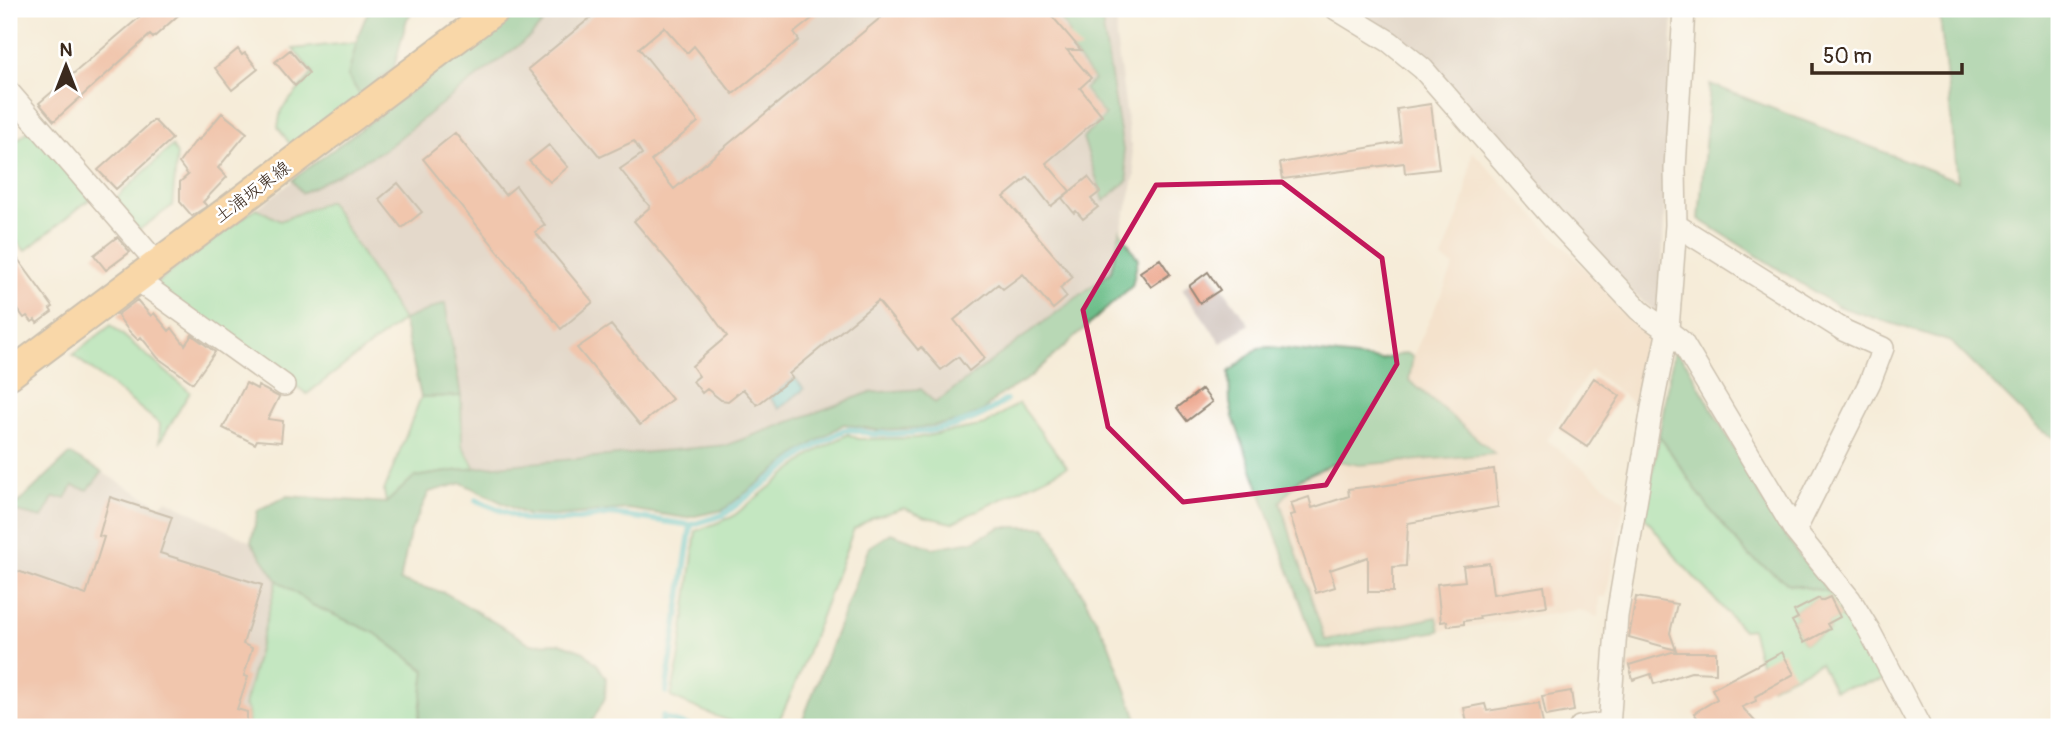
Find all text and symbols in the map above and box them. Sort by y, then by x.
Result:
north arrow [32,32,102,102]
scale bar [1812,32,1963,76]
text: N [60,38,73,62]
text: 50 m [1823,43,1872,70]
street label: 土浦坂東線 [209,156,295,229]

